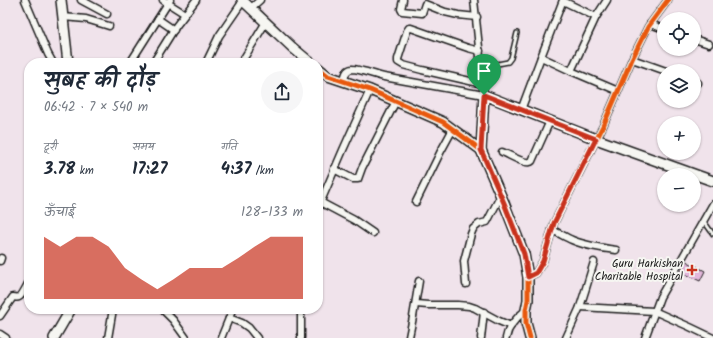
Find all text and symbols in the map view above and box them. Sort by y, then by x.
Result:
map controls [657,12,701,212]
button: locate [657,12,701,56]
pin [467,54,501,95]
icon: arrive [473,60,495,82]
text: सुबह की दौड़ [44,64,156,99]
button: layers [657,64,701,108]
button: share [261,71,303,113]
text: 06:42 · 7 × 540 m [44,97,148,118]
button: + [657,116,701,160]
text: दूरी [44,138,57,156]
text: समय [132,138,154,156]
text: गति [221,138,237,156]
text: 3.78 [44,156,75,183]
text: 17:27 [132,156,168,183]
text: 4:37 [221,156,251,183]
text: km [75,162,94,180]
text: /km [251,162,274,180]
button: − [657,168,701,212]
text: ऊँचाई [44,202,75,223]
text: 128–133 m [241,202,303,223]
place label: Guru Harkishan Charitable Hospital [595,255,683,286]
marker: Guru Harkishan Charitable Hospital [686,264,698,276]

